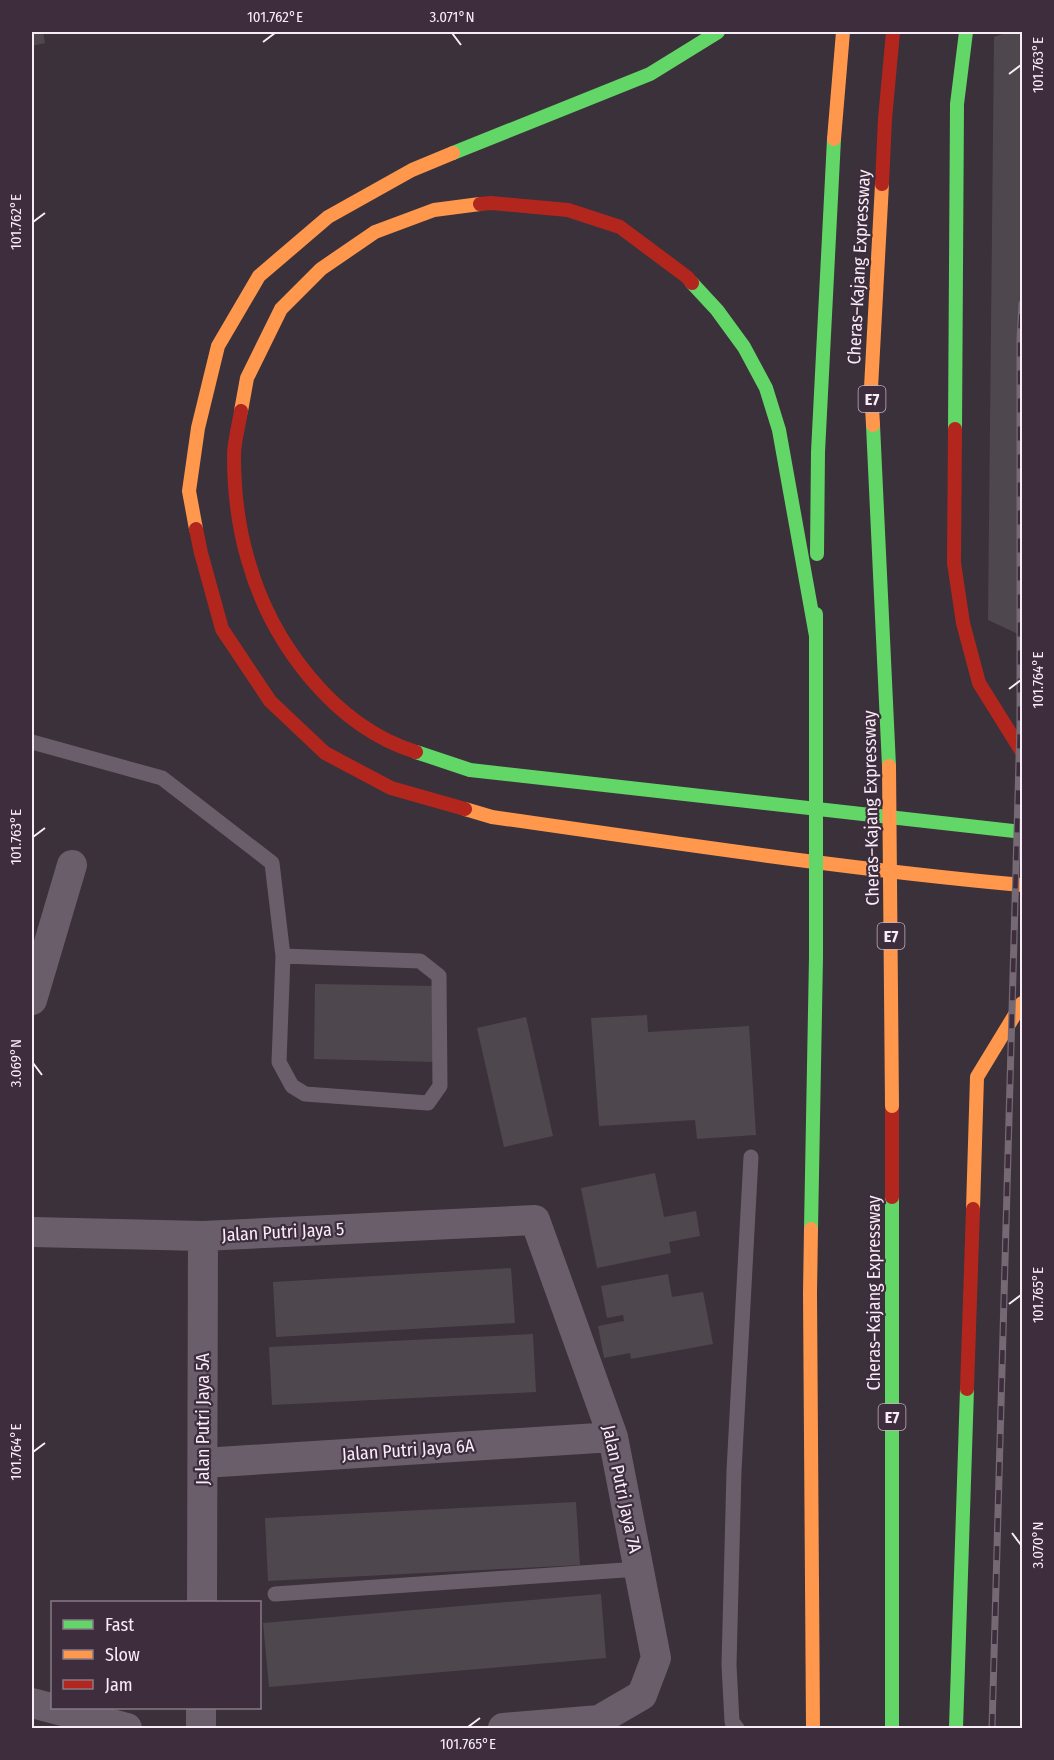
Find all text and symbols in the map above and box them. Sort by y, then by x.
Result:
text: 101.762°E [247,8,303,26]
text: 3.071°N [429,8,475,26]
text: 101.763°E [1029,37,1047,93]
street label: Cheras–Kajang Expressway [843,169,875,365]
text: 101.762°E [7,194,25,250]
road number: E7 [858,386,886,412]
text: 101.764°E [1029,652,1047,708]
street label: Cheras–Kajang Expressway [858,710,884,906]
text: 101.763°E [7,809,25,865]
road number: E7 [878,923,904,949]
text: 3.069°N [7,1039,25,1087]
street label: Cheras–Kajang Expressway [863,1195,885,1391]
street label: Jalan Putri Jaya 5 [221,1218,345,1246]
text: 101.765°E [1029,1267,1047,1323]
street label: Jalan Putri Jaya 5A [192,1352,214,1485]
road number: E7 [878,1404,906,1430]
street label: Jalan Putri Jaya 7A [598,1423,646,1556]
text: 101.764°E [7,1424,25,1480]
street label: Jalan Putri Jaya 6A [341,1434,476,1466]
text: 3.070°N [1029,1521,1047,1569]
legend [51,1601,261,1709]
text: Fast [105,1614,134,1636]
text: Slow [105,1644,140,1666]
text: Jam [105,1674,133,1696]
text: 101.765°E [440,1735,496,1753]

